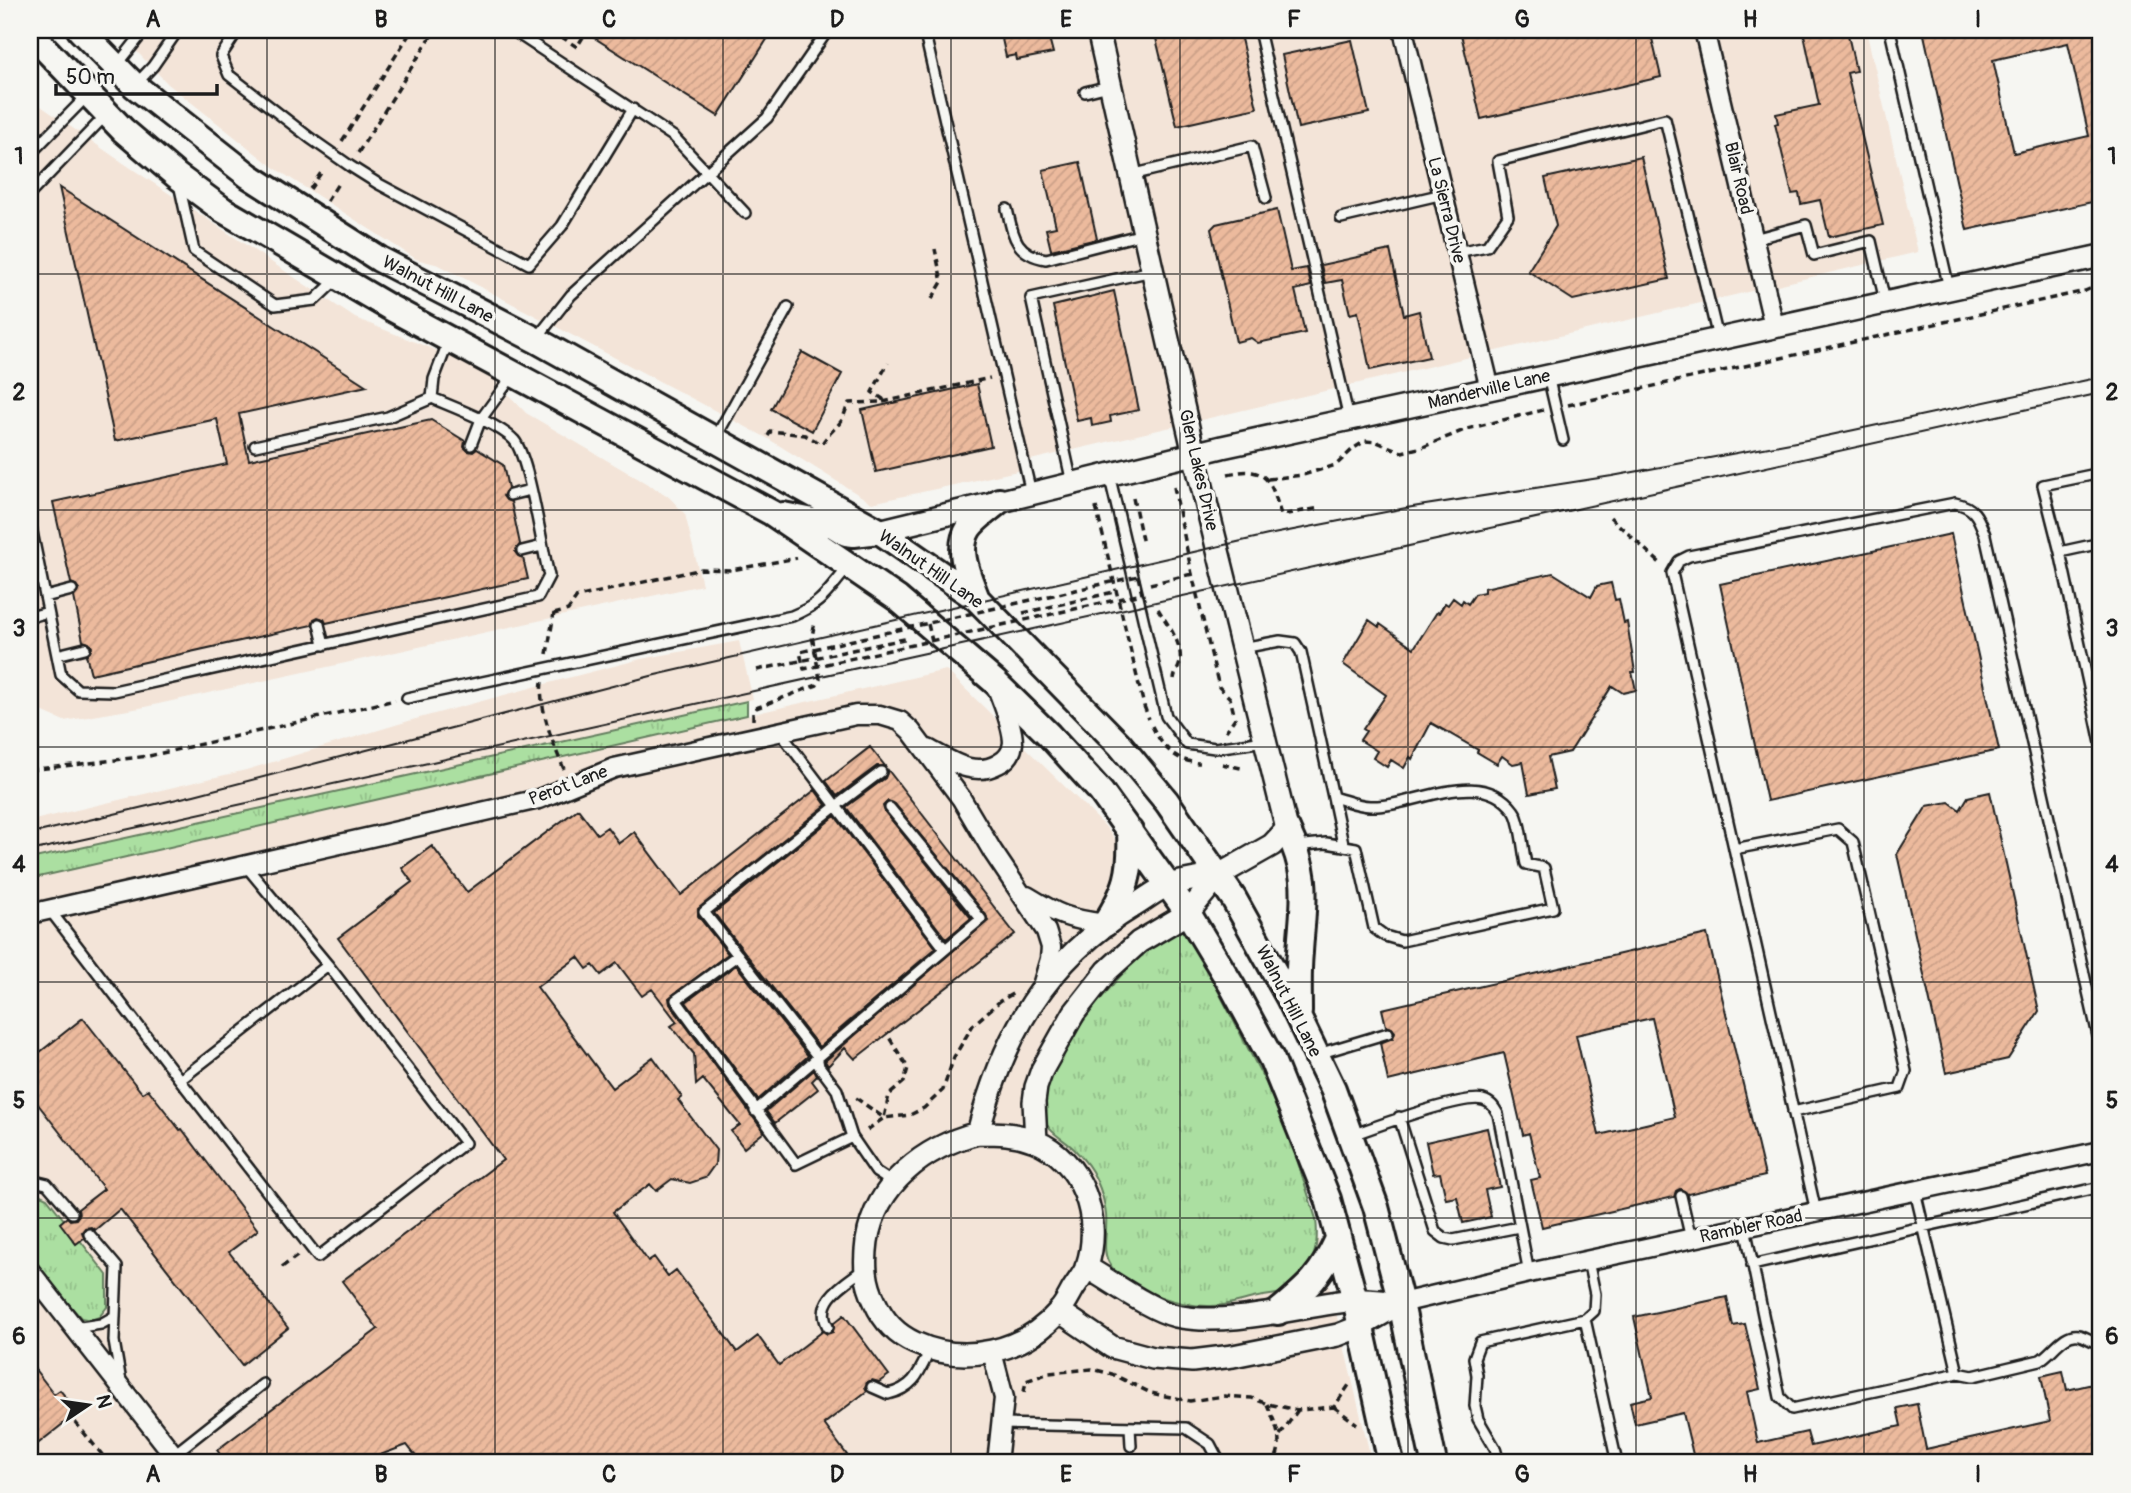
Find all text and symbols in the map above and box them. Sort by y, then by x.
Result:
text: A [146,5,161,34]
text: B [374,5,388,34]
text: C [602,5,616,34]
text: D [830,5,844,34]
text: E [1060,5,1072,34]
text: F [1287,5,1301,34]
text: G [1514,5,1530,34]
text: H [1743,5,1757,34]
text: I [1975,5,1981,34]
scale bar [56,52,217,96]
text: 50 m [66,64,115,91]
street label: Blair Road [1719,140,1758,217]
text: 1 [15,142,24,171]
text: 1 [2108,142,2117,171]
street label: La Sierra Drive [1422,155,1471,266]
street label: Walnut Hill Lane [378,251,497,328]
street label: Manderville Lane [1426,364,1553,415]
text: 2 [13,378,26,407]
text: 2 [2106,378,2119,407]
street label: Glen Lakes Drive [1173,407,1224,533]
street label: Walnut Hill Lane [874,525,988,614]
text: 3 [13,614,25,643]
text: 3 [2106,614,2118,643]
street label: Perot Lane [525,760,611,811]
text: 4 [12,850,26,879]
text: 4 [2105,850,2119,879]
street label: Walnut Hill Lane [1250,941,1327,1061]
text: 5 [13,1086,25,1115]
text: 5 [2106,1086,2118,1115]
street label: Rambler Road [1698,1204,1805,1249]
text: 6 [12,1322,26,1351]
text: 6 [2105,1322,2119,1351]
north arrow [52,1370,122,1440]
text: N [90,1392,117,1411]
text: A [146,1460,161,1489]
text: B [374,1460,388,1489]
text: C [602,1460,616,1489]
text: D [830,1460,844,1489]
text: E [1060,1460,1072,1489]
text: F [1287,1460,1301,1489]
text: G [1514,1460,1530,1489]
text: H [1743,1460,1757,1489]
text: I [1975,1460,1981,1489]

